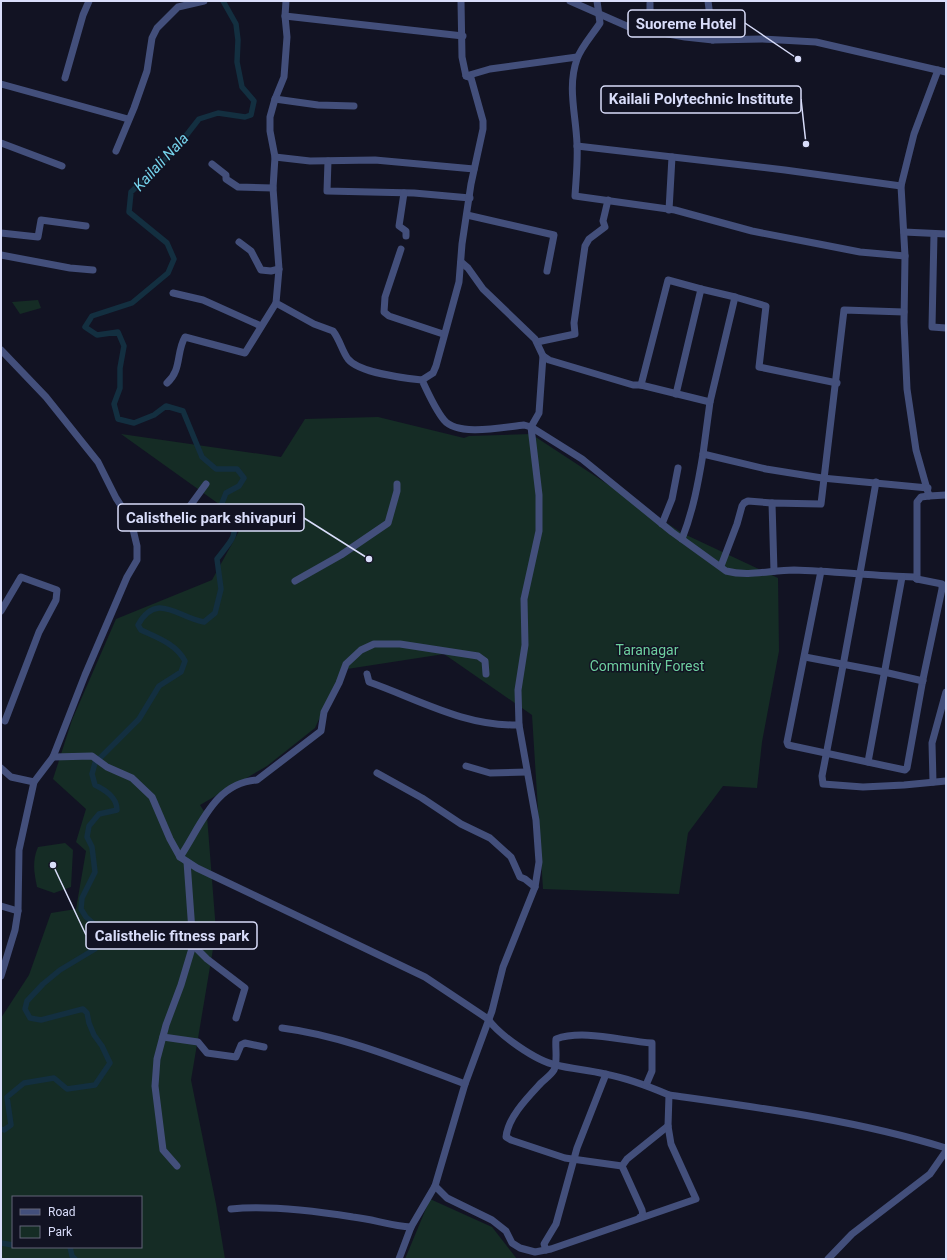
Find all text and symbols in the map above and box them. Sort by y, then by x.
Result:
callout: Suoreme Hotel [628,10,745,37]
text: Suoreme Hotel [636,15,736,33]
callout: Kailali Polytechnic Institute [601,86,801,113]
text: Kailali Polytechnic Institute [609,90,793,108]
water label: Kailali Nala [130,129,192,195]
callout: Calisthelic park shivapuri [118,504,304,531]
text: Calisthelic park shivapuri [126,509,296,527]
park label: Taranagar Community Forest [590,642,705,674]
callout: Calisthelic fitness park [86,922,257,949]
text: Calisthelic fitness park [95,927,250,945]
legend [12,1196,142,1248]
text: Road [48,1205,76,1219]
text: Park [48,1225,73,1239]

